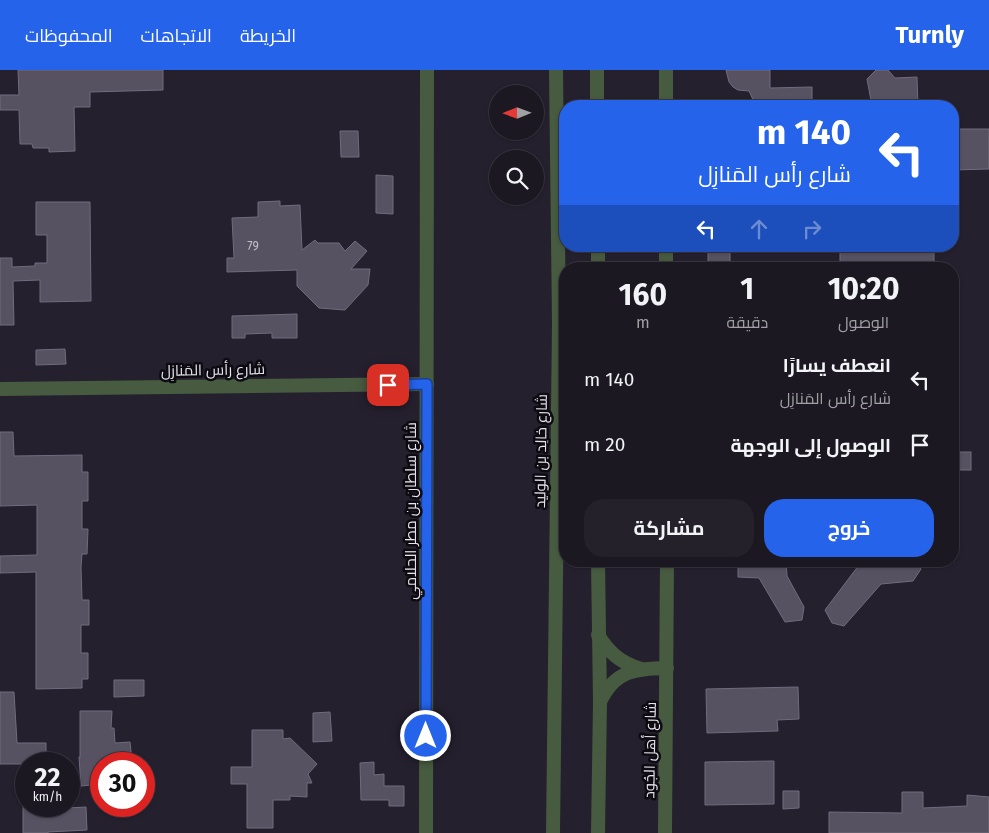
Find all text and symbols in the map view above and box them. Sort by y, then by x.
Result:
text: Turnly [895,21,964,49]
text: المحفوظات [25,25,113,47]
text: الاتجاهات [141,25,212,47]
text: الخريطة [240,25,296,47]
north arrow [489,85,544,140]
map controls [489,85,544,205]
text: 140 m [757,111,851,153]
icon: left [869,120,934,185]
button: search [489,150,544,205]
text: شارع رأس المَنازِل [698,161,851,188]
icon: left [692,215,720,243]
icon: ahead [745,215,773,243]
icon: right [798,215,826,243]
house number: 79 [247,239,259,253]
text: 1 [740,271,754,307]
text: 10:20 [828,271,899,307]
text: 160 [619,277,667,313]
text: m [636,313,650,332]
text: دقيقة [727,313,768,332]
text: الوصول [838,313,889,332]
text: انعطف يسارًا [783,354,891,377]
street label: شارع رأس المَنازِل [161,359,265,382]
pin [367,364,409,406]
icon: left [906,366,934,394]
text: 140 m [584,368,634,391]
icon: arrive [374,371,402,399]
text: شارع رأس المَنازِل [780,389,891,408]
street label: شارع خالِد بن الوليد [531,394,553,508]
street label: شارع سلطان بن مطر الحلامي [402,422,423,600]
icon: arrive [906,431,934,459]
text: 20 m [584,433,625,456]
text: الوصول إلى الوجهة [731,434,891,457]
button: مشاركة [584,499,754,557]
button: خروج [764,499,934,557]
street label: شارع أهل الجُود [639,702,662,798]
position arrow [399,709,451,761]
speed limit sign: 30 [90,752,155,817]
text: 22 [35,763,60,793]
text: km/h [33,790,62,804]

